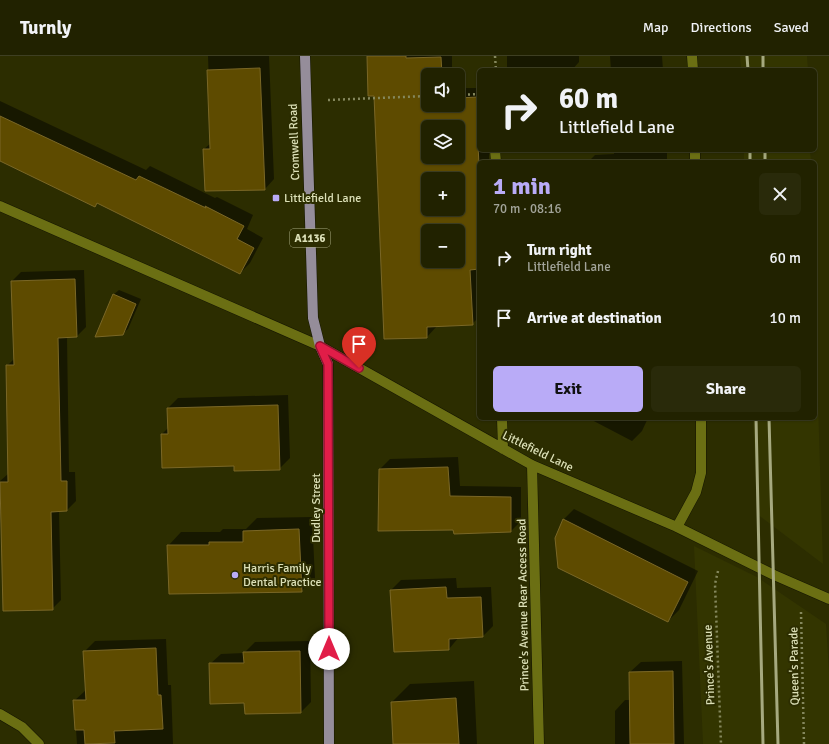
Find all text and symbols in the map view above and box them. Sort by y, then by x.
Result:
text: Turnly [20,16,72,40]
text: Map [643,19,669,36]
text: Directions [691,19,752,36]
text: Saved [774,19,809,36]
map controls [421,68,465,268]
button: sound [421,68,465,112]
text: 60 m [559,82,618,116]
icon: right [493,84,545,136]
street label: Cromwell Road [286,103,303,181]
text: Littlefield Lane [559,116,675,138]
button: layers [421,120,465,164]
text: 1 min [493,171,551,201]
button: + [421,172,465,216]
button: close [759,173,801,215]
place label: Littlefield Lane [284,191,361,206]
marker: Littlefield Lane [271,193,281,203]
text: 70 m · 08:16 [493,201,562,217]
button: − [421,224,465,268]
road number: A1136 [290,229,330,247]
text: Turn right [527,241,592,259]
icon: right [493,247,515,269]
text: 60 m [770,249,801,267]
text: Littlefield Lane [527,259,611,275]
icon: arrive [493,307,515,329]
text: Arrive at destination [527,309,662,327]
text: 10 m [770,309,801,327]
pin [342,327,376,368]
icon: arrive [348,333,370,355]
button: Exit [493,366,643,412]
button: Share [651,366,801,412]
street label: Littlefield Lane [500,428,576,475]
street label: Dudley Street [309,473,324,543]
street label: Prince's Avenue Rear Access Road [514,519,533,691]
place label: Harris Family Dental Practice [243,561,322,590]
marker: Harris Family Dental Practice [230,570,240,580]
street label: Prince's Avenue [701,624,718,705]
street label: Queen's Parade [786,627,803,705]
position arrow [308,628,350,670]

